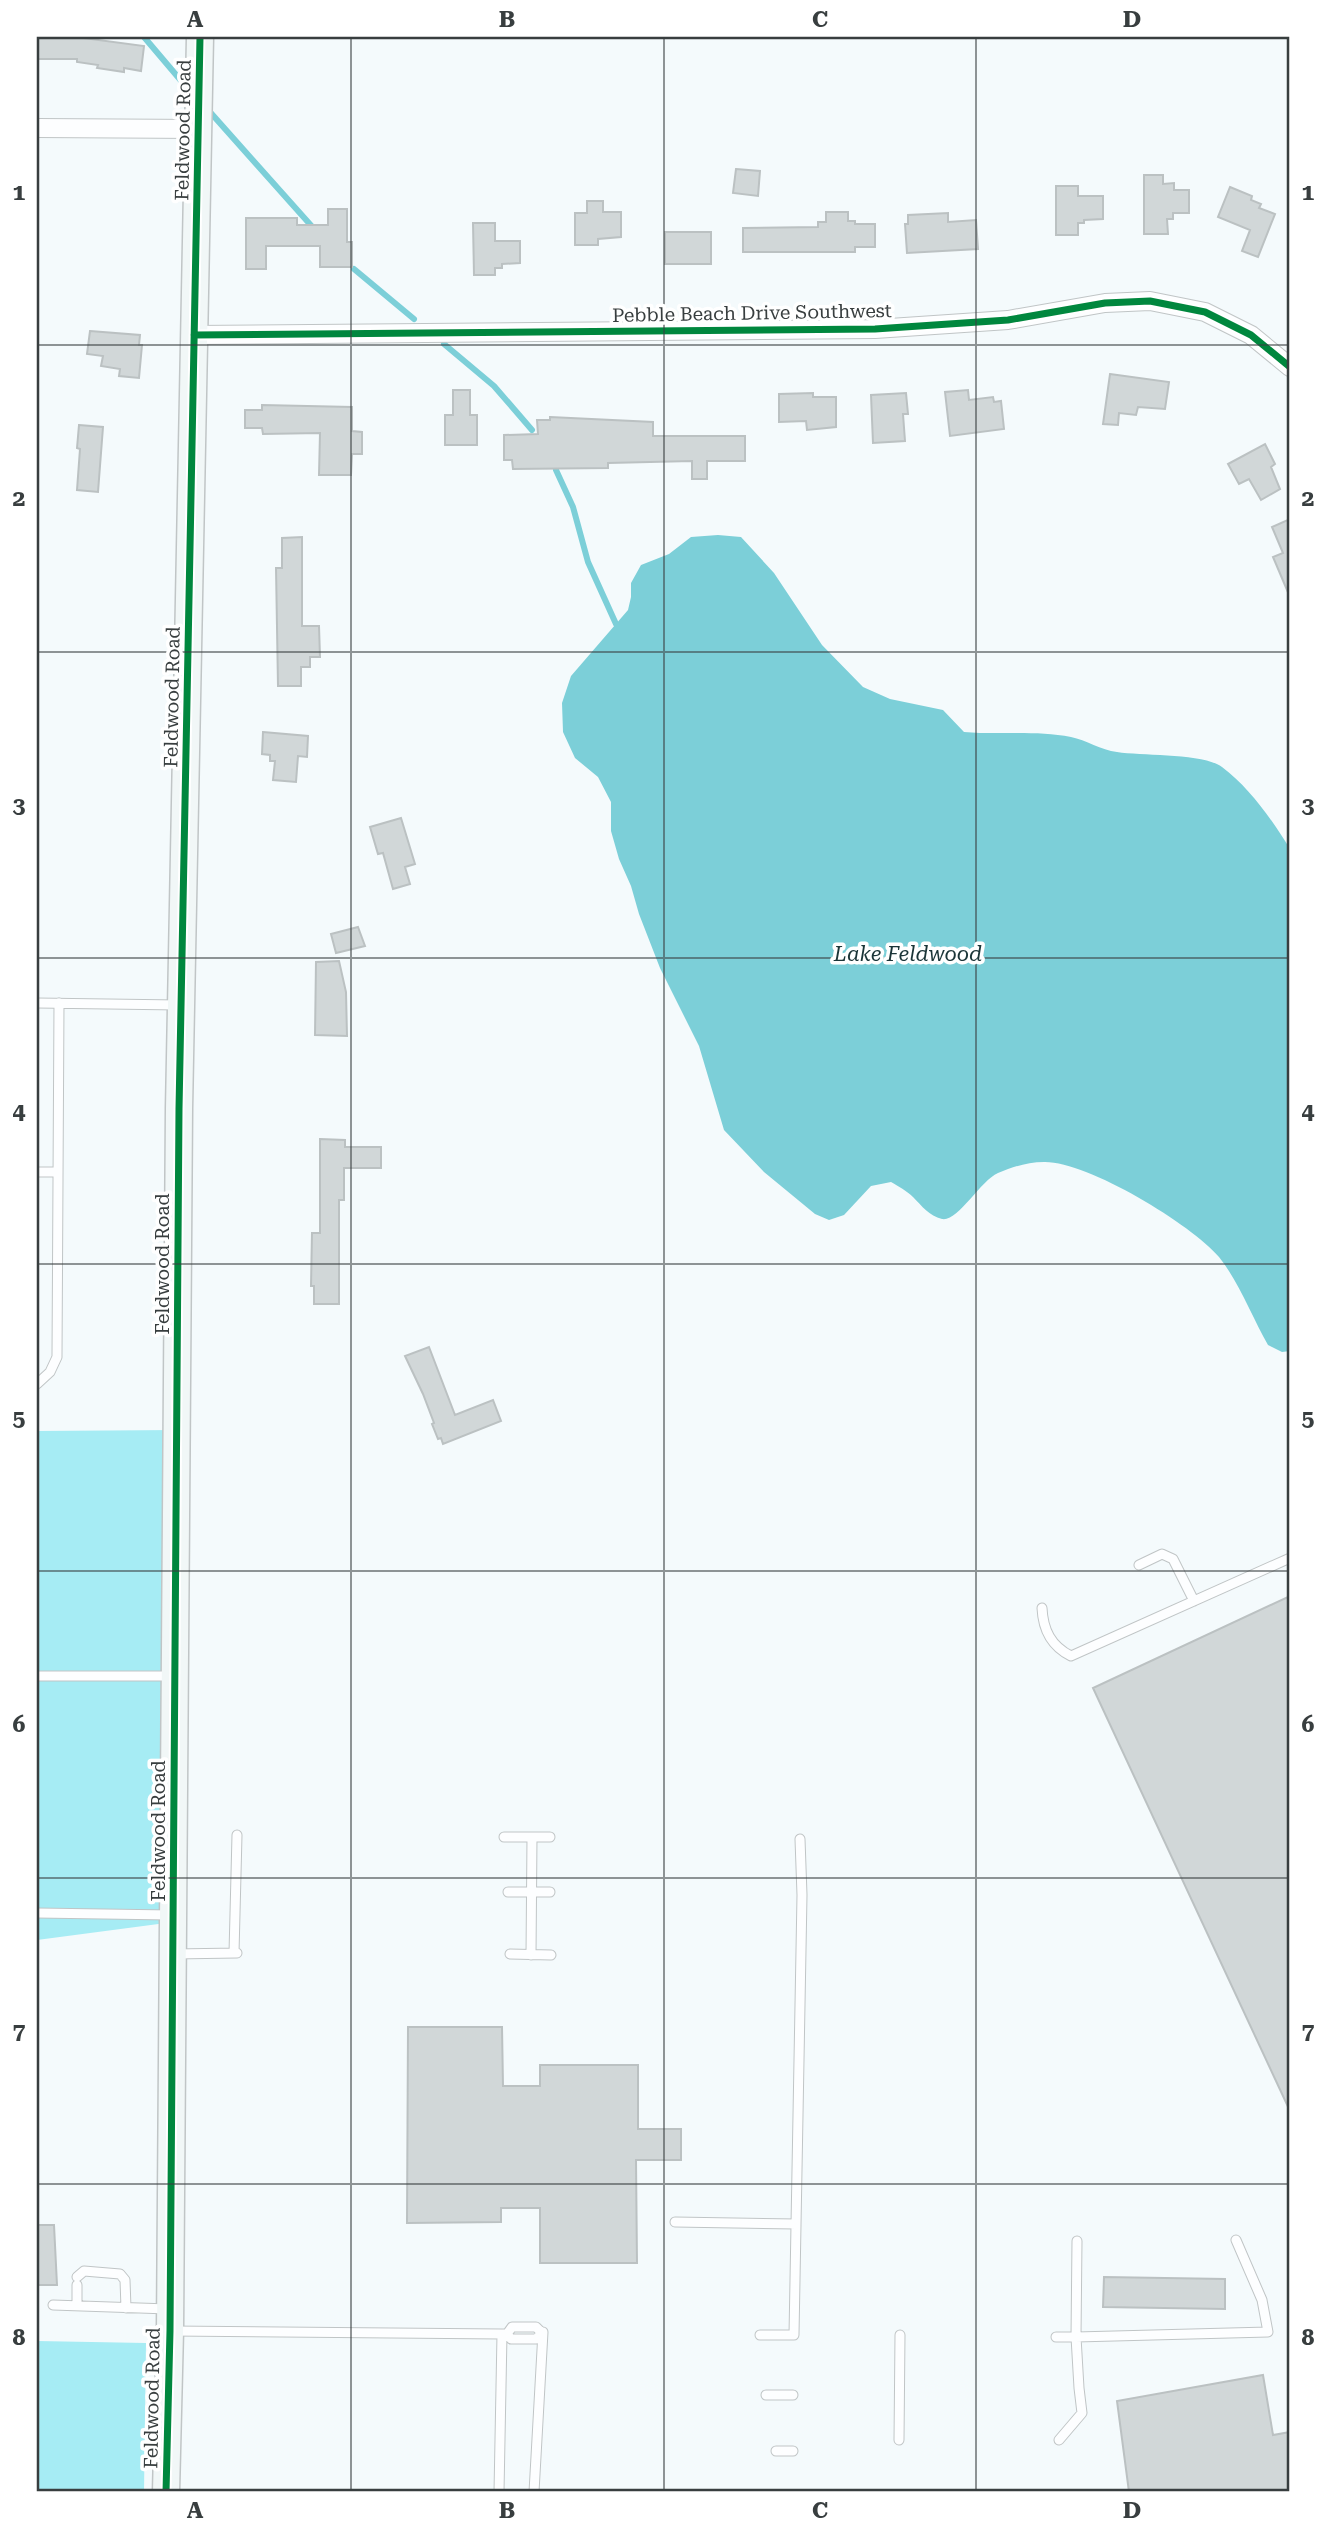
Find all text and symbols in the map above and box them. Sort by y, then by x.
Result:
text: A [187,6,204,33]
text: B [499,6,515,33]
text: C [812,6,828,33]
text: D [1123,6,1141,33]
street label: Feldwood Road [170,59,196,201]
text: 1 [13,179,26,206]
text: 1 [1302,179,1315,206]
street label: Pebble Beach Drive Southwest [612,299,892,327]
text: 2 [13,485,25,512]
text: 2 [1302,485,1314,512]
street label: Feldwood Road [159,626,185,768]
text: 3 [13,792,26,819]
text: 3 [1302,792,1315,819]
water label: Lake Feldwood [833,942,982,966]
text: 4 [13,1098,26,1125]
text: 4 [1302,1098,1315,1125]
street label: Feldwood Road [151,1193,174,1335]
text: 5 [13,1405,26,1432]
text: 5 [1302,1405,1315,1432]
text: 6 [13,1711,26,1738]
text: 6 [1302,1711,1315,1738]
street label: Feldwood Road [147,1760,170,1902]
text: 7 [13,2018,26,2045]
text: 7 [1302,2018,1315,2045]
text: 8 [13,2324,26,2351]
text: 8 [1302,2324,1315,2351]
street label: Feldwood Road [139,2327,165,2469]
text: A [187,2497,204,2524]
text: B [499,2497,515,2524]
text: C [812,2497,828,2524]
text: D [1123,2497,1141,2524]

